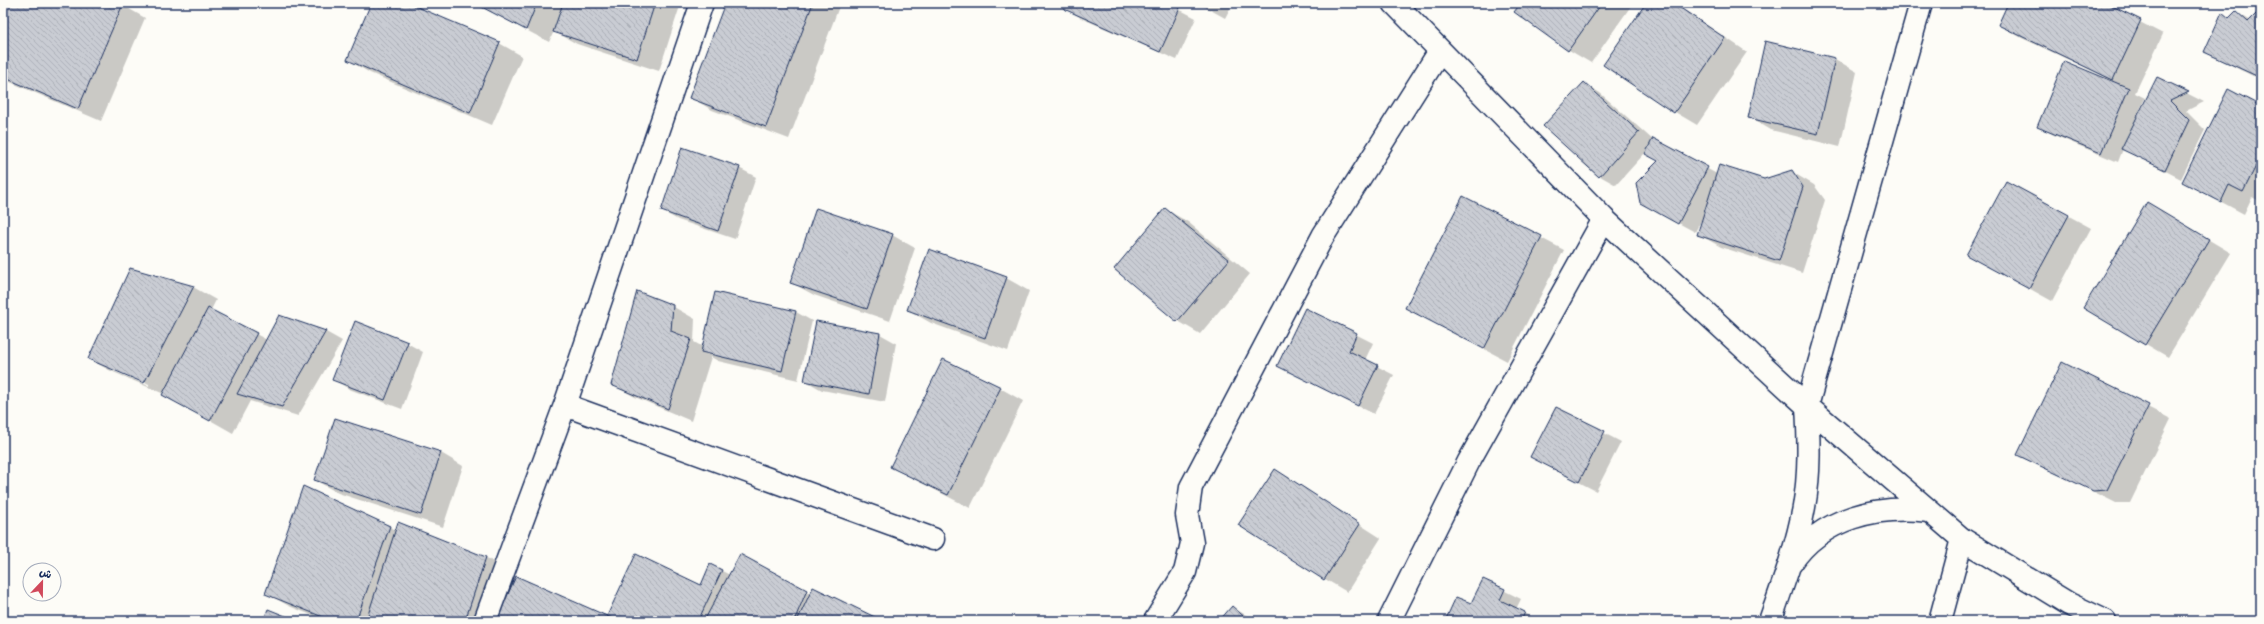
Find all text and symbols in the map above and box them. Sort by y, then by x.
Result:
north arrow [22,562,62,602]
text: ش [38,565,54,581]

